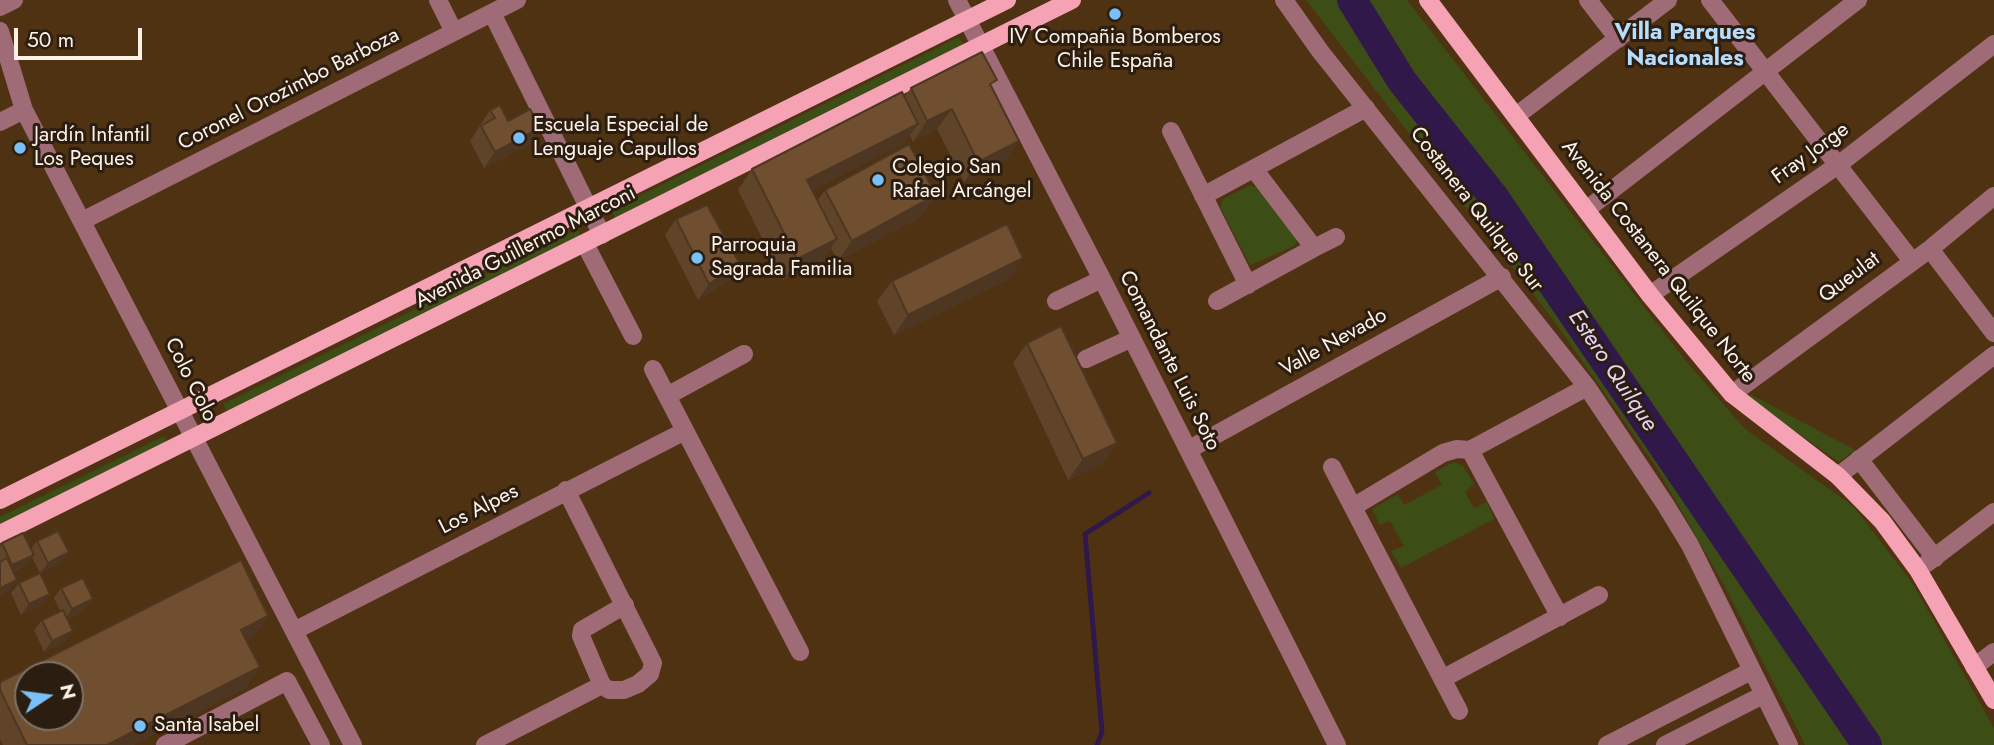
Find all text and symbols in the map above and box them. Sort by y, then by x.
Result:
marker: IV Compañia Bomberos Chile España [1107,6,1123,22]
scale bar [18,14,145,58]
district label: Villa Parques Nacionales [1614,19,1756,73]
street label: Coronel Orozimbo Barboza [174,23,404,157]
text: 50 m [27,25,74,55]
place label: IV Compañia Bomberos Chile España [1009,25,1221,75]
place label: Escuela Especial de Lenguaje Capullos [533,113,708,163]
street label: Fray Jorge [1768,118,1854,190]
street label: Costanera Quilque Sur [1404,122,1548,298]
place label: Jardín Infantil Los Peques [34,123,150,173]
marker: Escuela Especial de Lenguaje Capullos [511,130,527,146]
street label: Avenida Costanera Quilque Norte [1555,136,1761,388]
marker: Jardín Infantil Los Peques [12,140,28,156]
place label: Colegio San Rafael Arcángel [892,155,1032,205]
marker: Colegio San Rafael Arcángel [870,172,886,188]
street label: Avenida Guillermo Marconi [412,181,640,315]
place label: Parroquia Sagrada Familia [711,233,852,283]
street label: Queulat [1815,247,1885,309]
marker: Parroquia Sagrada Familia [689,250,705,266]
street label: Comandante Luis Soto [1113,267,1225,455]
street label: Valle Nevado [1276,303,1392,383]
water label: Estero Quilque [1561,305,1663,437]
street label: Colo Colo [158,334,222,426]
street label: Los Alpes [435,479,523,541]
north arrow [14,661,84,731]
text: N [53,681,83,702]
place label: Santa Isabel [154,713,259,739]
marker: Santa Isabel [132,718,148,734]

